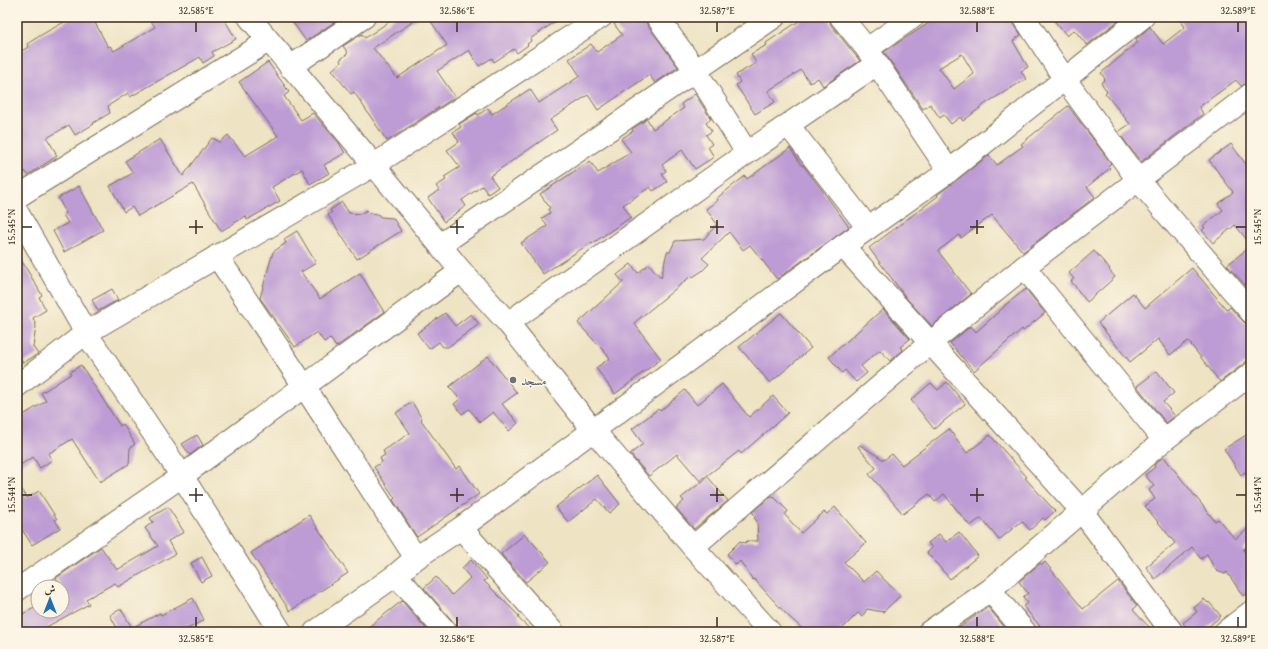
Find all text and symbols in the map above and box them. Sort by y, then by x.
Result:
text: 32.585°E [178,3,214,18]
text: 32.586°E [439,3,475,18]
text: 32.587°E [699,3,735,18]
text: 32.588°E [959,3,995,18]
text: 32.589°E [1220,3,1256,18]
text: 15.545°N [4,208,19,245]
text: 15.545°N [1250,208,1265,245]
place label: مسجد [521,371,547,390]
marker: مسجد [508,375,518,385]
text: 15.544°N [4,476,19,513]
text: 15.544°N [1250,476,1265,513]
north arrow [30,579,70,619]
text: ش [45,581,56,597]
text: 32.585°E [178,631,214,646]
text: 32.586°E [439,631,475,646]
text: 32.587°E [699,631,735,646]
text: 32.588°E [959,631,995,646]
text: 32.589°E [1220,631,1256,646]

